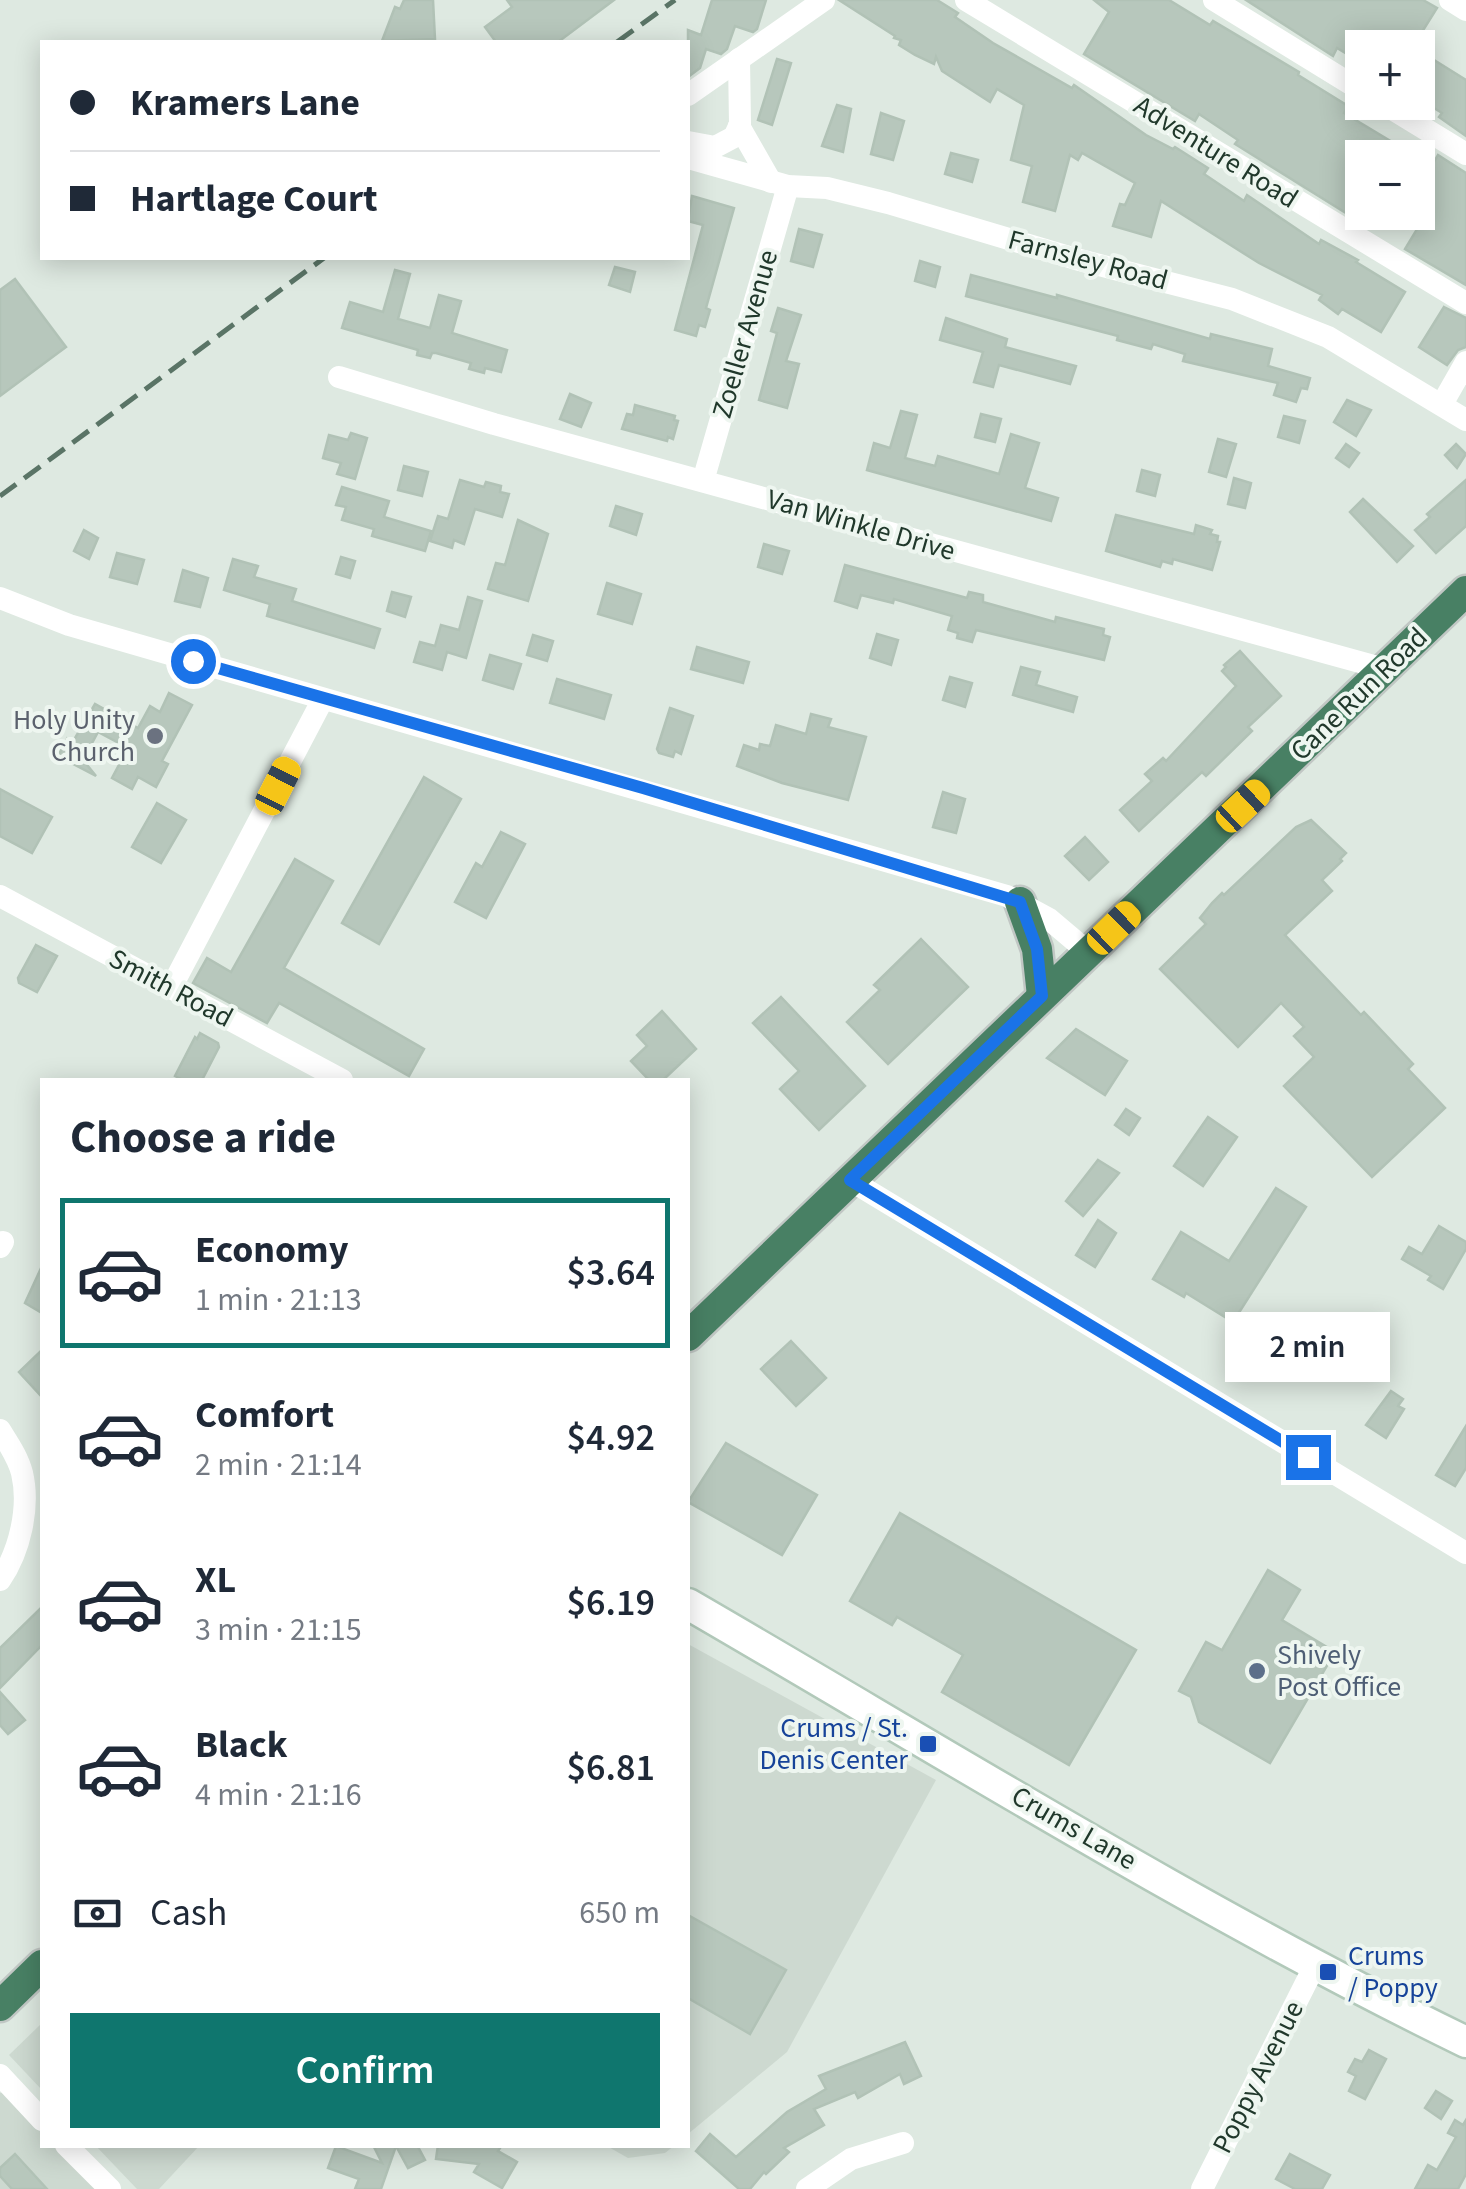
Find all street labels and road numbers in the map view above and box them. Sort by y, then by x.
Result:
street label: Adventure Road [1126,86,1306,218]
street label: Farnsley Road [1004,219,1172,301]
street label: Zoeller Avenue [702,245,788,423]
street label: Van Winkle Drive [762,479,960,571]
street label: Cane Run Road [1281,618,1437,770]
street label: Smith Road [102,939,240,1037]
street label: Crums Lane [1004,1776,1144,1880]
street label: Poppy Avenue [1202,1994,1314,2160]

